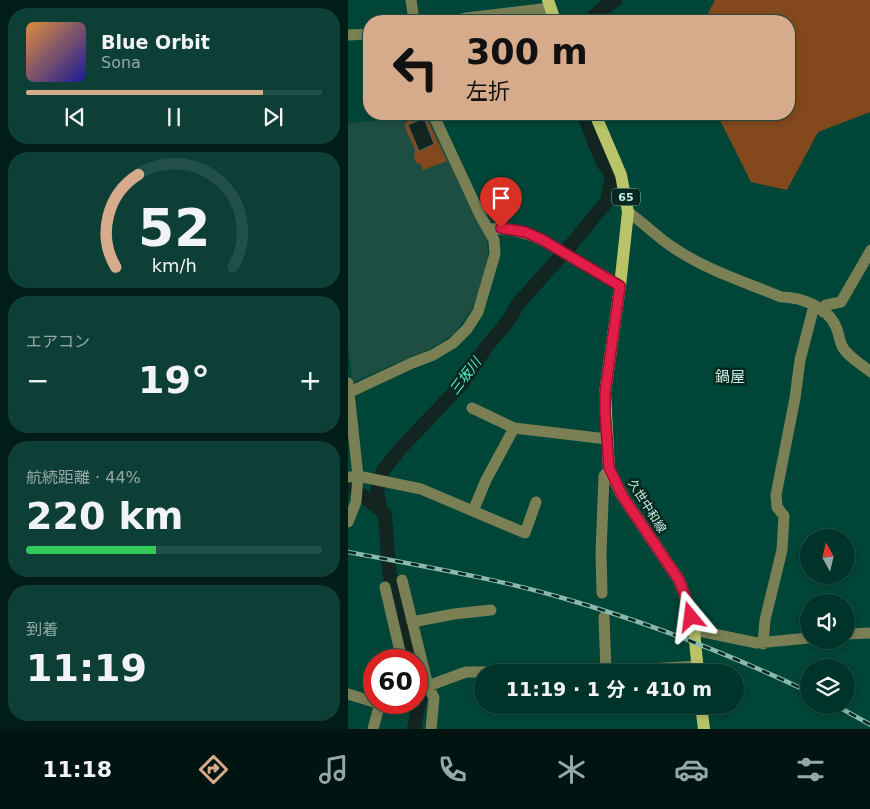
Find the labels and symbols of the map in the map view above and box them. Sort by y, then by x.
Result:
pin [480,177,522,228]
road number: 65 [612,188,640,206]
water label: 三坂川 [446,353,485,398]
district label: 鍋屋 [715,368,745,386]
street label: 久世中和線 [625,477,669,535]
north arrow [800,529,856,584]
position arrow [664,590,716,642]
speed limit sign: 60 [363,649,428,714]

